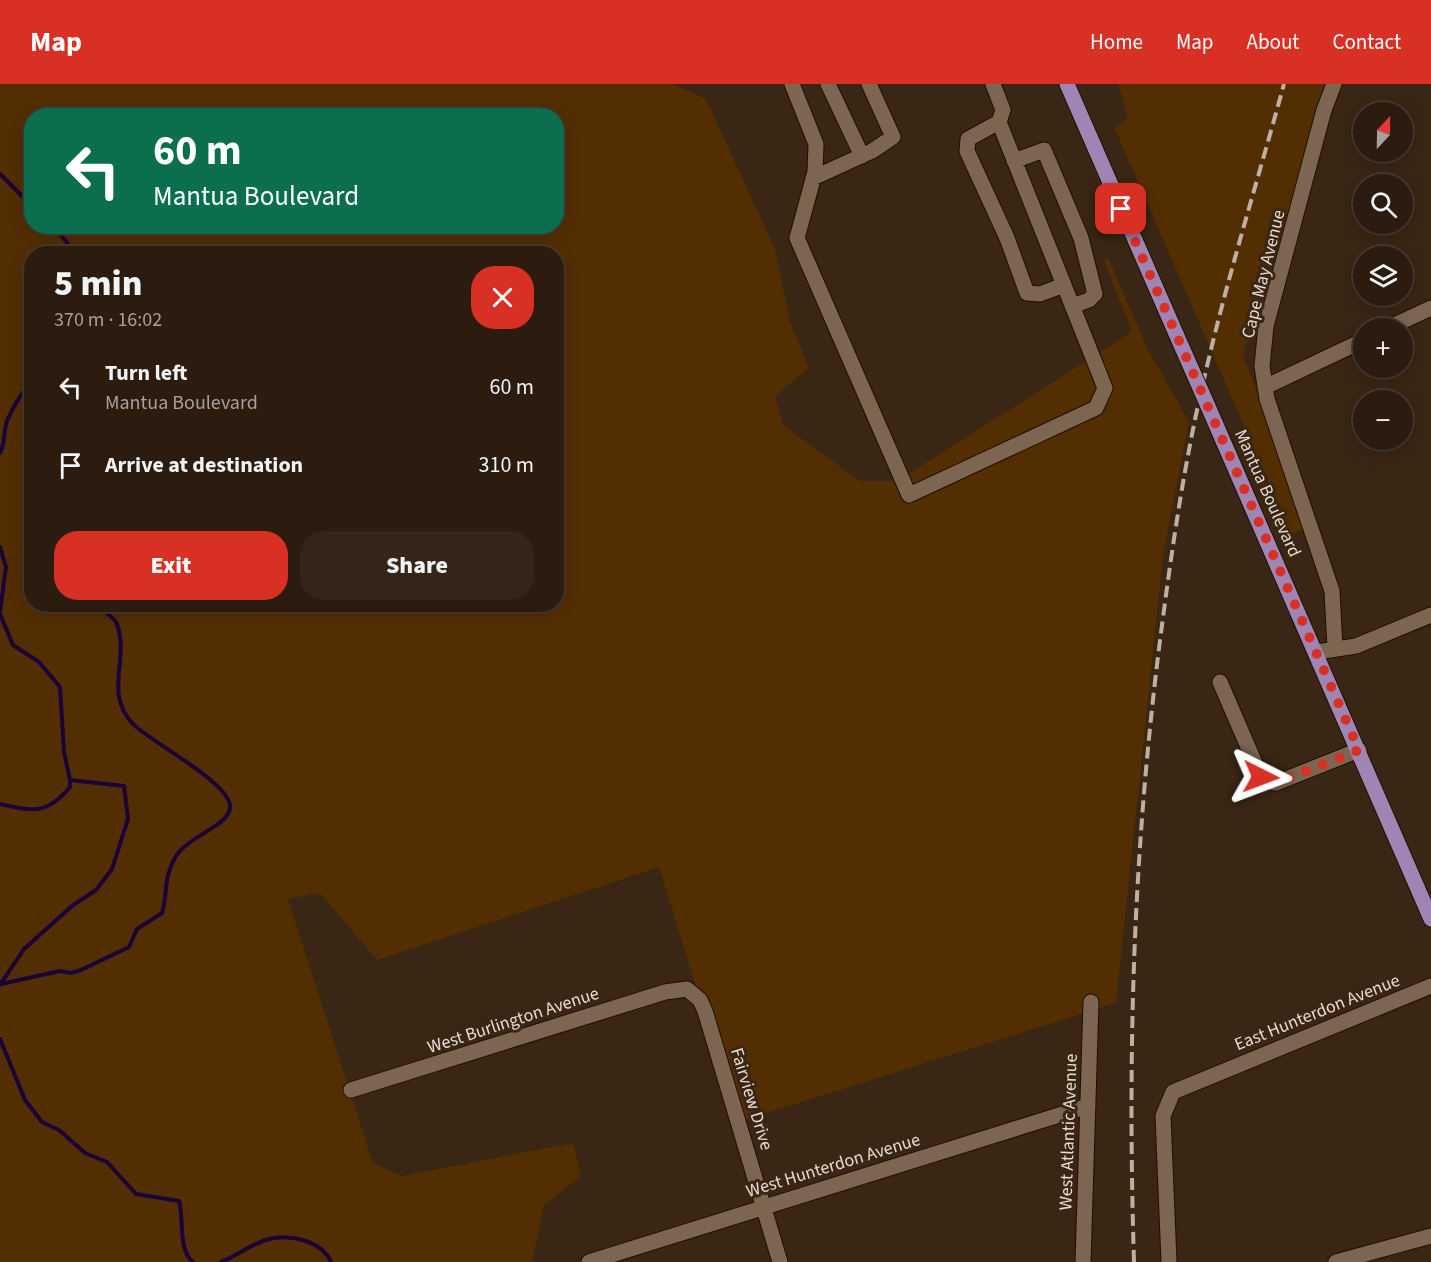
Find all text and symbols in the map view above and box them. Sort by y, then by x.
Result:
text: Map [30,22,82,62]
text: Home [1090,27,1143,57]
text: Map [1176,27,1214,57]
text: About [1247,27,1299,57]
text: Contact [1332,27,1401,57]
north arrow [1353,102,1413,162]
map controls [1353,102,1413,450]
text: 60 m [153,121,242,181]
icon: left [54,132,132,210]
button: search [1353,174,1413,234]
text: Mantua Boulevard [153,177,359,216]
pin [1095,183,1146,234]
icon: arrive [1104,192,1137,225]
street label: Cape May Avenue [1235,207,1292,341]
button: layers [1353,246,1413,306]
text: 5 min [54,258,142,309]
button: close [471,266,534,329]
text: 370 m · 16:02 [54,306,162,334]
button: + [1353,318,1413,378]
text: Turn left [105,357,187,389]
icon: left [54,371,87,404]
text: 60 m [489,371,534,403]
text: Mantua Boulevard [105,389,258,417]
button: − [1353,390,1413,450]
street label: Mantua Boulevard [1228,425,1307,561]
icon: arrive [54,449,87,482]
text: Arrive at destination [105,449,303,481]
text: 310 m [479,449,534,481]
button: Exit [54,531,288,600]
button: Share [300,531,534,600]
position arrow [1229,745,1293,809]
street label: East Hunterdon Avenue [1231,968,1404,1057]
street label: West Burlington Avenue [424,981,602,1060]
street label: Fairview Drive [724,1045,779,1153]
street label: West Atlantic Avenue [1053,1053,1084,1211]
street label: West Hunterdon Avenue [743,1127,923,1204]

